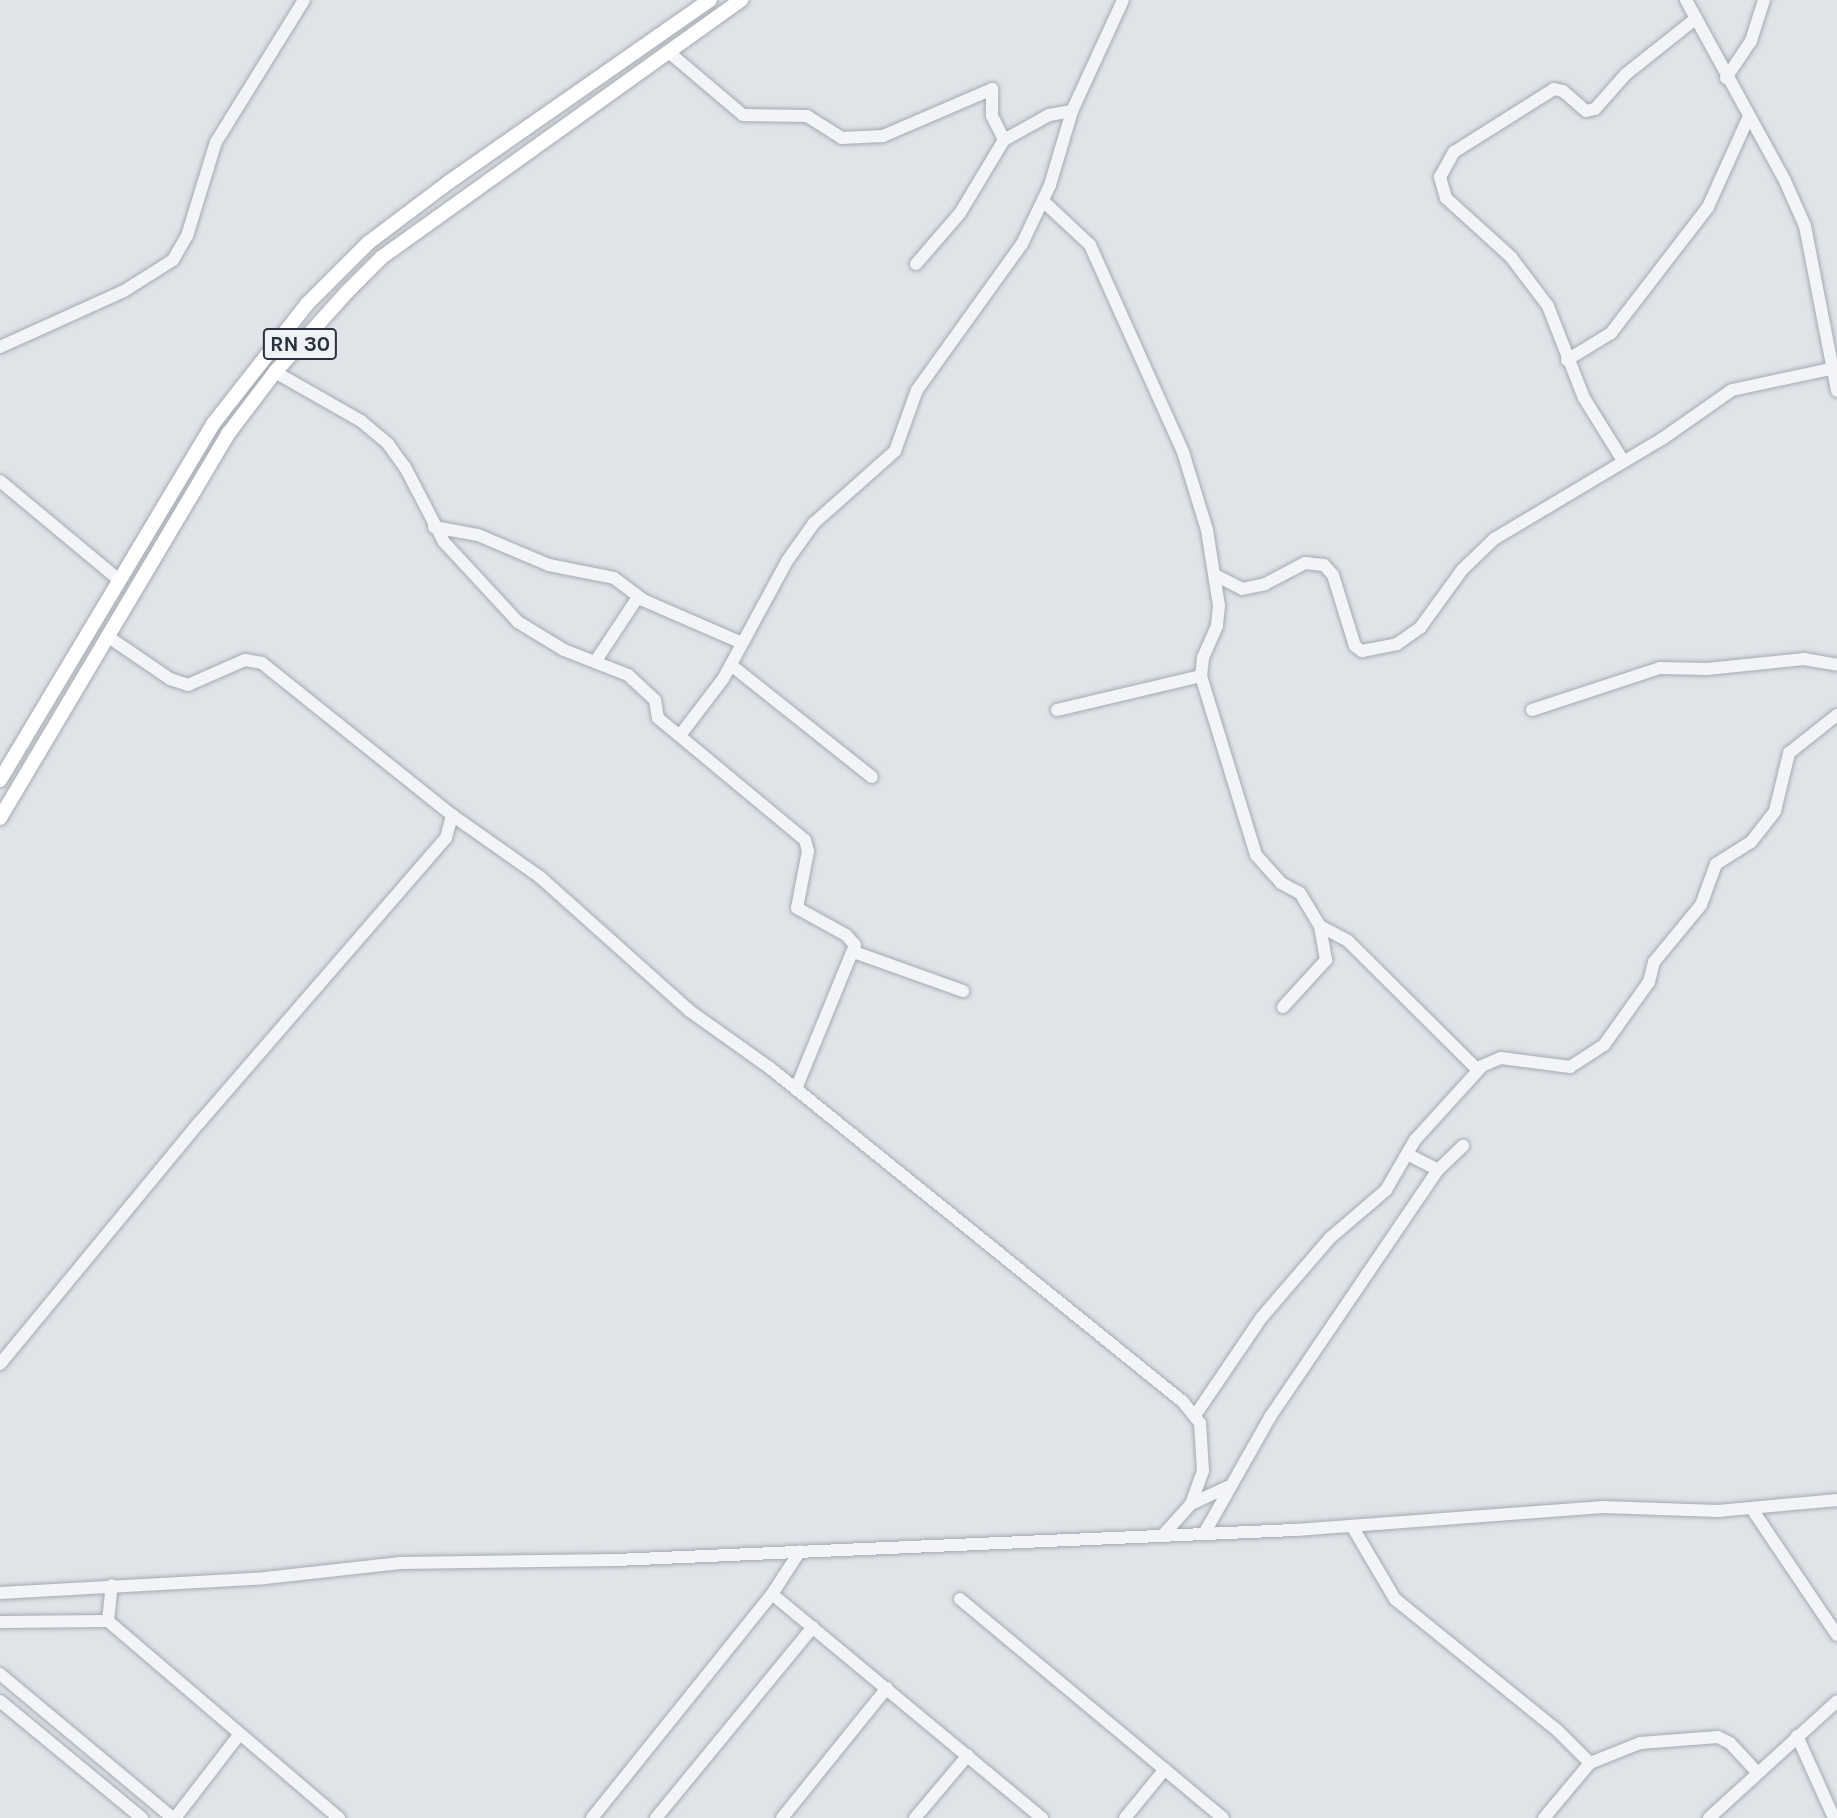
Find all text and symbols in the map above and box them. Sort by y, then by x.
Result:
road number: RN 30 [262,326,338,362]

